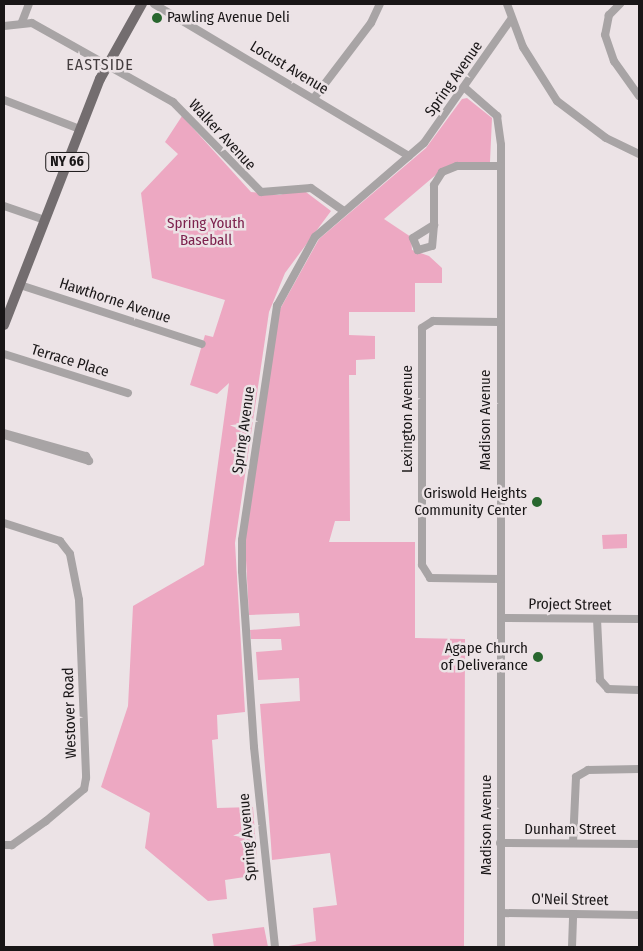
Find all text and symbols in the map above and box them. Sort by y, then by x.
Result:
place label: Pawling Avenue Deli [167,9,290,27]
marker: Pawling Avenue Deli [151,12,163,24]
street label: Locust Avenue [247,38,331,98]
street label: Spring Avenue [421,38,487,120]
district label: EASTSIDE [65,55,135,75]
street label: Walker Avenue [185,96,259,174]
road number: NY 66 [44,150,90,173]
park label: Spring Youth Baseball [167,214,245,249]
street label: Hawthorne Avenue [57,275,173,327]
street label: Terrace Place [29,341,111,381]
street label: Lexington Avenue [399,365,417,473]
street label: Madison Avenue [477,370,495,470]
street label: Spring Avenue [229,385,259,475]
place label: Griswold Heights Community Center [414,484,527,519]
marker: Griswold Heights Community Center [531,496,543,508]
street label: Project Street [528,595,612,615]
place label: Agape Church of Deliverance [441,639,528,674]
marker: Agape Church of Deliverance [532,651,544,663]
street label: Westover Road [59,667,81,759]
street label: Madison Avenue [478,775,496,875]
street label: Spring Avenue [235,792,261,882]
street label: Dunham Street [524,821,616,839]
street label: O'Neil Street [531,890,609,910]

